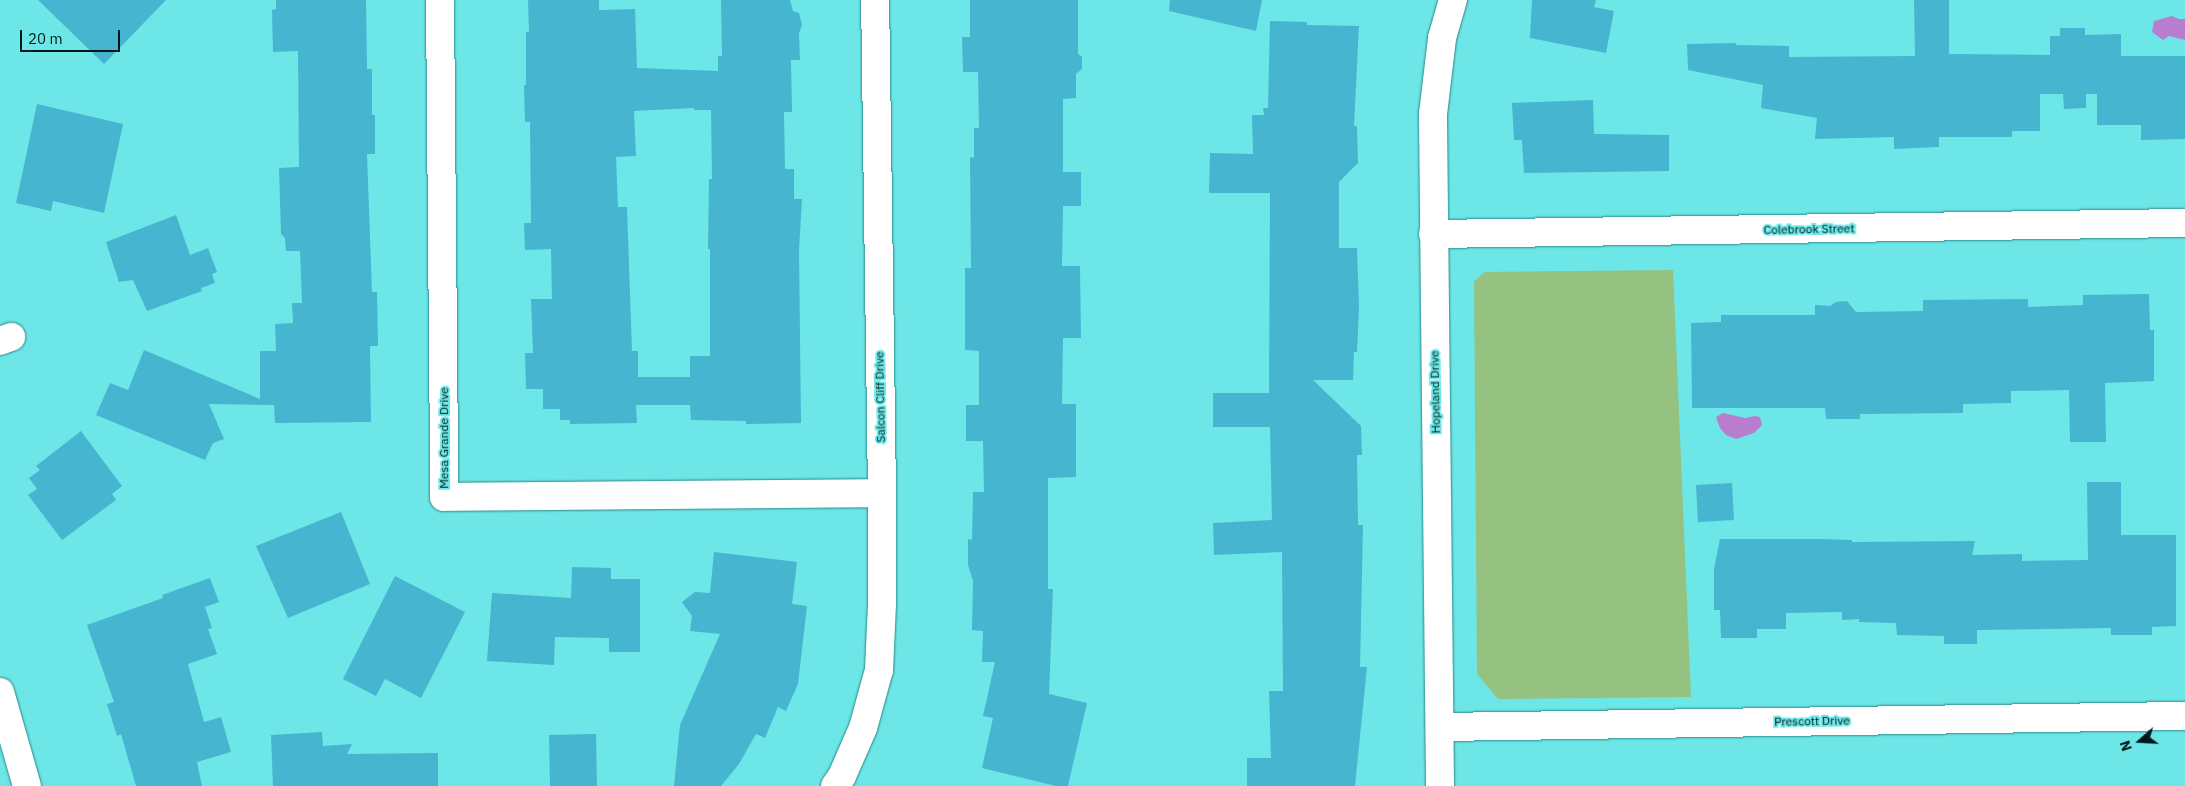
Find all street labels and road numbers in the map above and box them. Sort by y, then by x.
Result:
street label: Colebrook Street [1763,221,1855,237]
street label: Hopeland Drive [1427,350,1443,434]
street label: Salcon Cliff Drive [872,351,888,443]
street label: Mesa Grande Drive [437,387,451,489]
street label: Prescott Drive [1774,713,1850,729]

